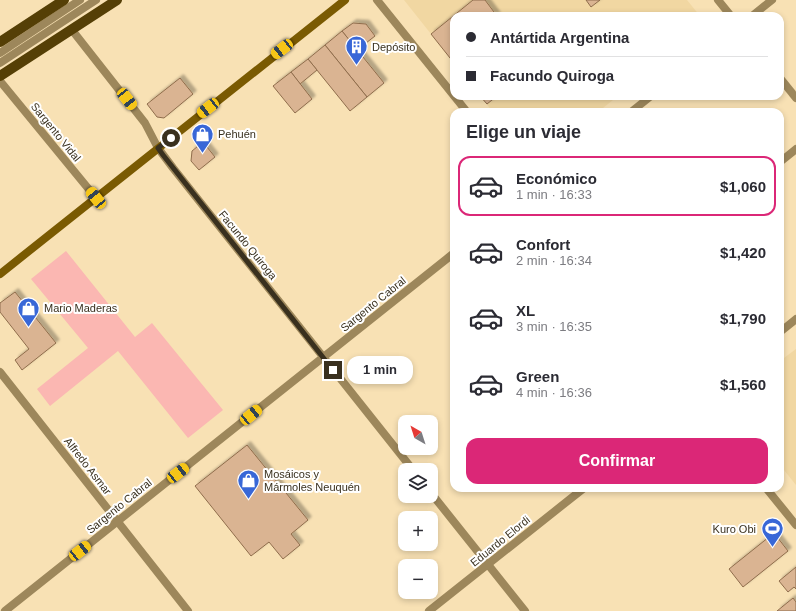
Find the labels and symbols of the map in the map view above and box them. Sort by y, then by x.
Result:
building icon: Depósito [343,34,369,67]
car [269,37,295,61]
place label: Depósito [372,41,415,53]
car [115,86,139,112]
car [195,96,221,120]
street label: Sargento Vidal [29,100,83,164]
shop icon: Pehuén [189,121,215,154]
place label: Pehuén [218,128,256,140]
route start [162,129,180,147]
car [84,185,108,211]
street label: Facundo Quiroga [217,208,280,282]
street label: Sargento Cabral [338,274,408,334]
shop icon: Mario Maderas [15,295,41,328]
place label: Mario Maderas [44,302,118,314]
callout: 1 min [347,356,413,384]
route end [324,361,342,379]
car [238,403,264,427]
north arrow [398,415,438,455]
street label: Alfredo Asmar [62,435,114,497]
car [165,461,191,485]
shop icon: Mosáicos y Mármoles Neuquén [236,467,262,500]
place label: Mosáicos y Mármoles Neuquén [264,468,360,493]
street label: Sargento Cabral [84,476,154,536]
street label: Eduardo Elordi [468,513,532,569]
sports icon: Kuro Obi [759,516,785,549]
place label: Kuro Obi [713,523,756,535]
car [67,539,93,563]

